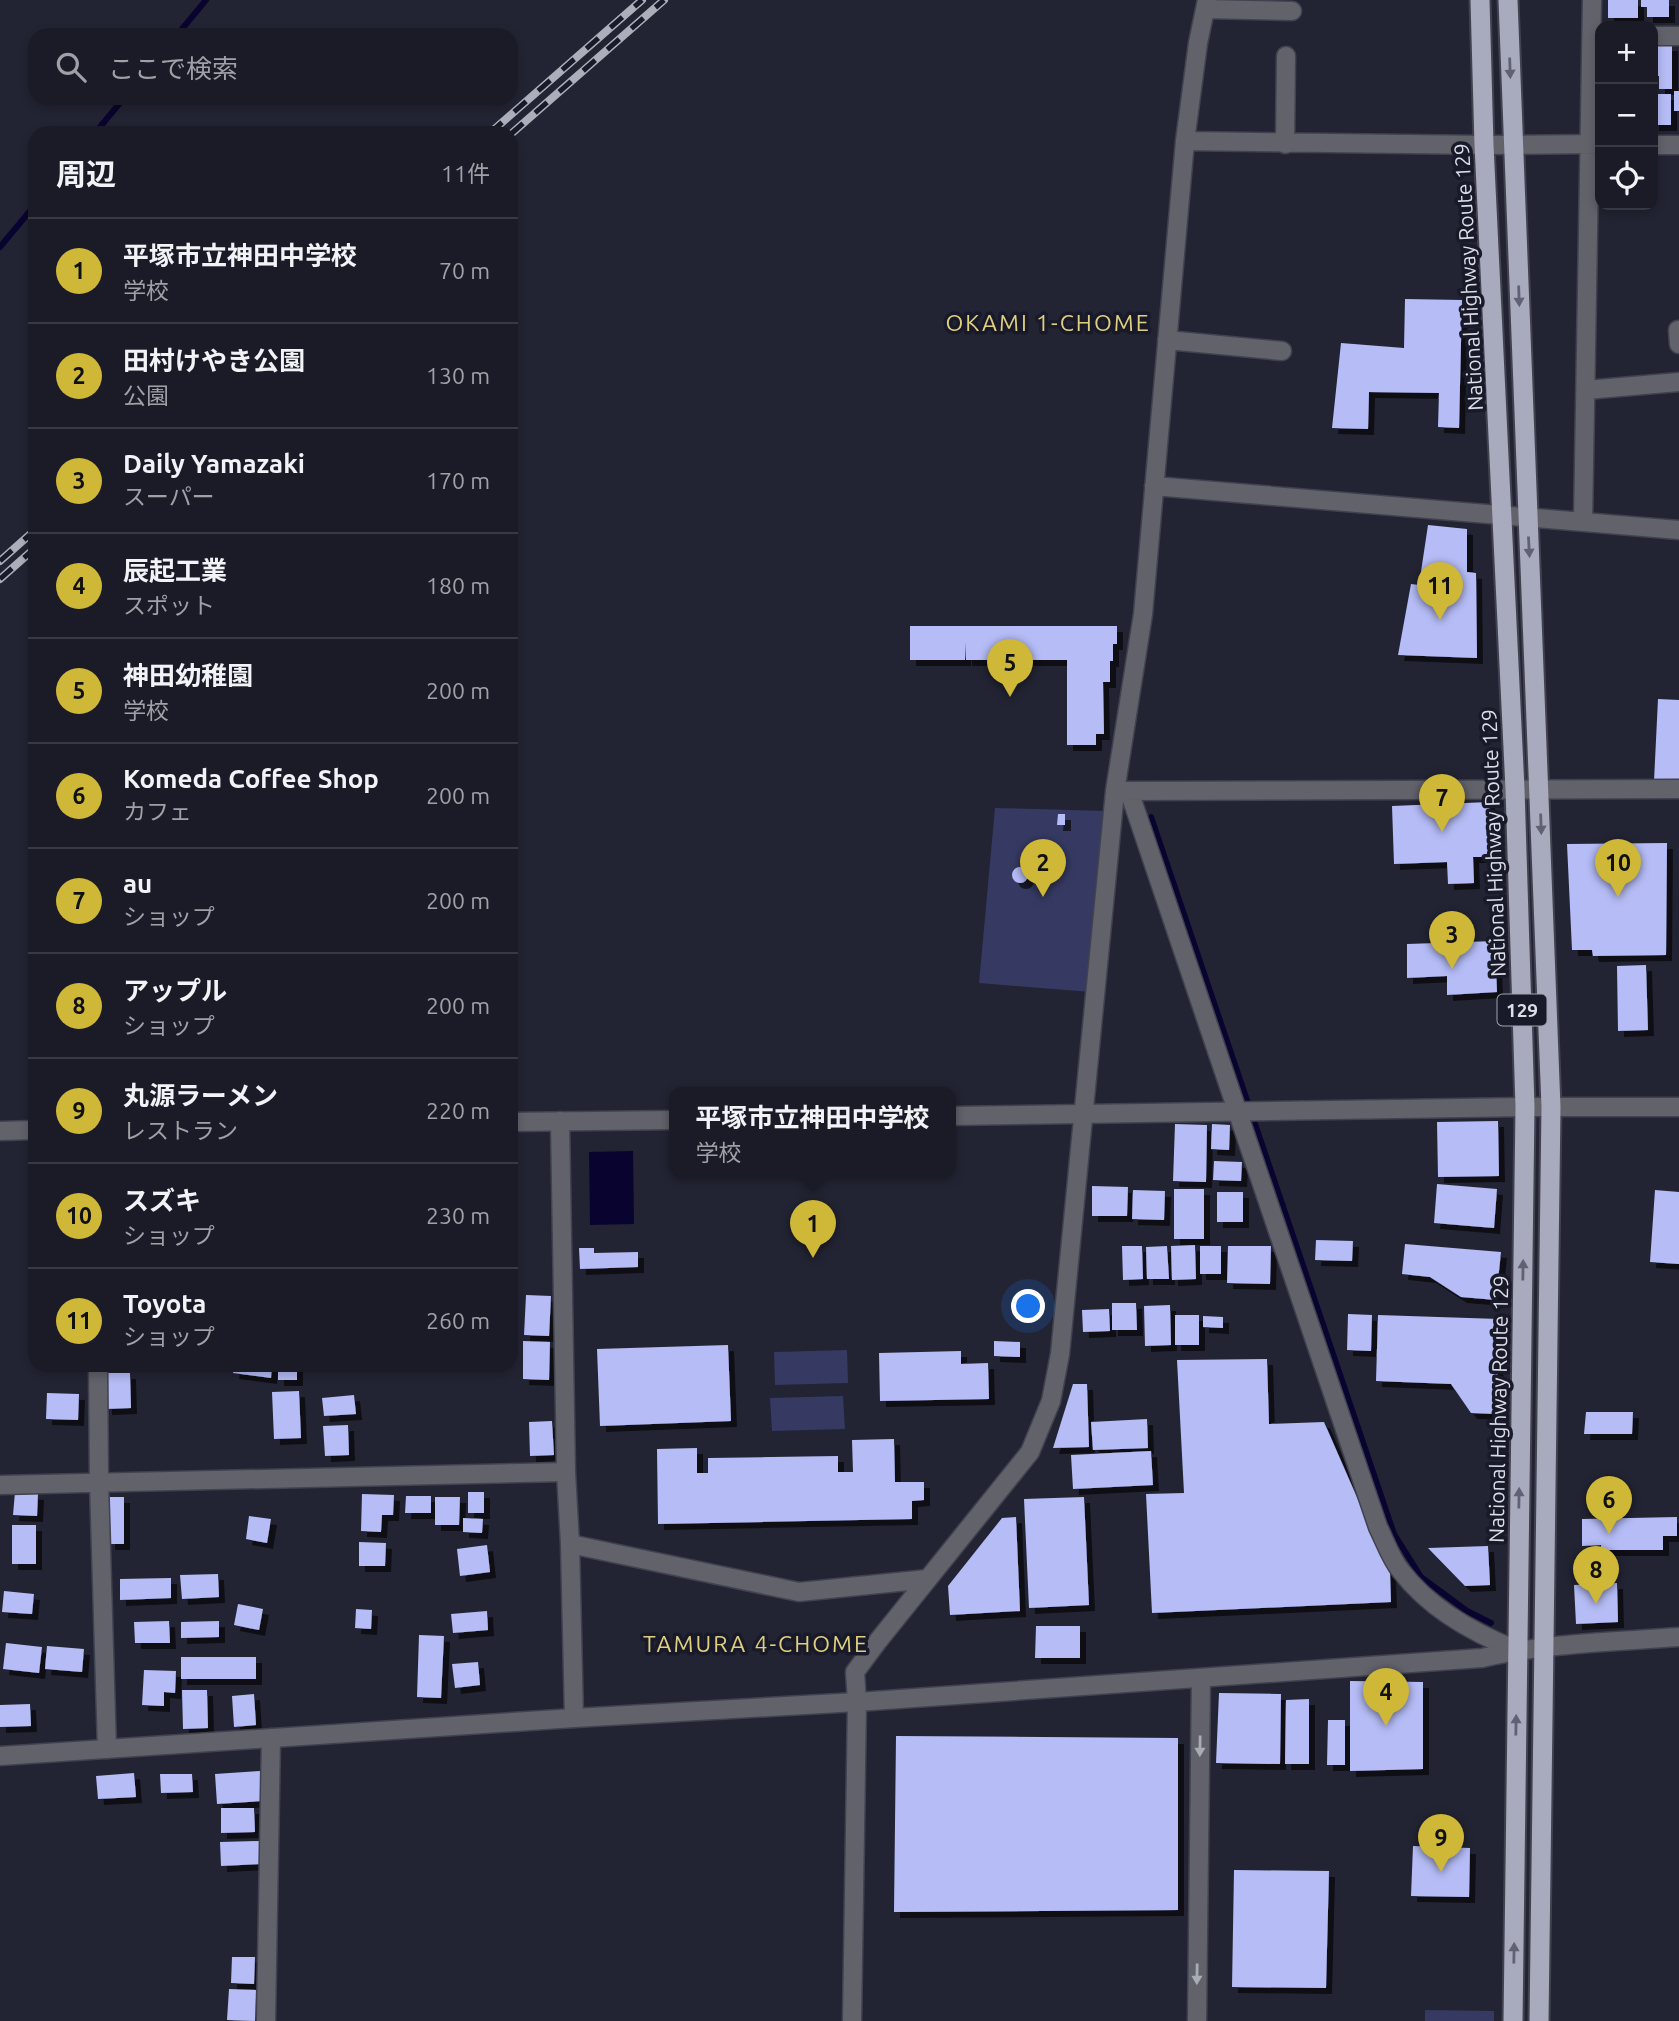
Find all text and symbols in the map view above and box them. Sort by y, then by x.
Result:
map controls [1595,21,1658,210]
button: + [1595,21,1658,84]
search box [28,28,518,105]
icon: search [52,48,90,86]
text: ここで検索 [108,54,238,83]
one-way arrow [1505,57,1516,79]
button: − [1595,84,1658,147]
street label: National Highway Route 129 [1449,143,1487,411]
button: locate [1595,147,1658,210]
text: 周辺 [56,157,116,191]
text: 11件 [441,161,490,186]
text: 平塚市立神田中学校 [123,241,357,270]
text: 1 [73,258,85,283]
text: 70 m [439,258,490,283]
text: 学校 [123,278,169,303]
one-way arrow [1513,285,1524,307]
district label: OKAMI 1-CHOME [945,310,1151,335]
text: 田村けやき公園 [123,346,305,375]
text: 2 [73,363,85,388]
text: 130 m [426,363,490,388]
text: 公園 [123,383,169,408]
text: Daily Yamazaki [123,449,305,478]
text: 3 [73,468,85,493]
text: 170 m [426,468,490,493]
text: スーパー [123,484,215,509]
one-way arrow [1524,537,1535,559]
text: 辰起工業 [123,556,227,585]
pin: 11 [1417,562,1463,620]
text: 4 [73,573,85,598]
text: 180 m [426,573,490,598]
text: スポット [123,593,215,618]
pin: 5 [987,639,1033,697]
text: 神田幼稚園 [123,661,253,690]
text: 5 [73,678,85,703]
text: 200 m [426,678,490,703]
text: 学校 [123,698,169,723]
street label: National Highway Route 129 [1476,709,1510,977]
text: Komeda Coffee Shop [123,764,379,793]
pin: 7 [1419,774,1465,832]
text: 6 [73,783,85,808]
text: 200 m [426,783,490,808]
text: カフェ [123,799,192,824]
one-way arrow [1535,813,1547,835]
pin: 2 [1020,839,1066,897]
pin: 10 [1595,839,1641,897]
text: au [123,869,152,898]
text: 7 [73,888,85,913]
text: 200 m [426,888,490,913]
text: ショップ [123,904,215,929]
pin: 3 [1429,911,1475,969]
text: アップル [123,976,227,1005]
text: 8 [73,993,85,1018]
text: 200 m [426,993,490,1018]
road number: 129 [1498,994,1546,1026]
text: ショップ [123,1013,215,1038]
text: 丸源ラーメン [123,1081,278,1110]
popup [669,1087,956,1178]
text: 9 [73,1098,85,1123]
text: 220 m [426,1098,490,1123]
text: 平塚市立神田中学校 [695,1103,930,1132]
text: レストラン [123,1118,238,1143]
text: 学校 [695,1140,741,1165]
text: スズキ [123,1186,201,1215]
pin: 1 [790,1200,836,1258]
text: 10 [66,1203,92,1228]
text: 230 m [426,1203,490,1228]
text: ショップ [123,1223,215,1248]
one-way arrow [1517,1259,1528,1281]
street label: National Highway Route 129 [1484,1275,1512,1543]
text: Toyota [123,1289,206,1318]
your location [1011,1289,1045,1323]
text: 11 [66,1308,92,1333]
text: 260 m [426,1308,490,1333]
text: ショップ [123,1324,215,1349]
pin: 6 [1586,1476,1632,1534]
one-way arrow [1513,1487,1525,1509]
pin: 8 [1573,1546,1619,1604]
district label: TAMURA 4-CHOME [643,1631,869,1656]
pin: 4 [1363,1668,1409,1726]
one-way arrow [1511,1714,1522,1736]
one-way arrow [1194,1736,1206,1758]
pin: 9 [1418,1814,1464,1872]
one-way arrow [1508,1942,1520,1964]
one-way arrow [1191,1963,1203,1985]

